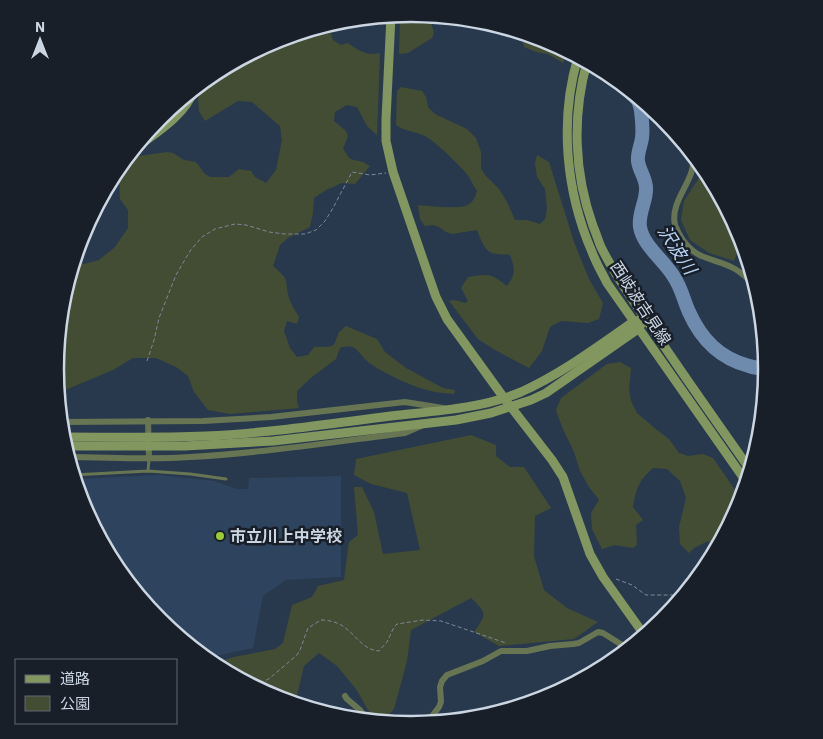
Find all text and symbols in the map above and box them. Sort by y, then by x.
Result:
north arrow [15,15,65,65]
text: N [35,18,45,36]
water label: 沢波川 [653,221,703,280]
street label: 西岐波吉見線 [606,257,676,349]
place label: 市立川上中学校 [230,526,342,546]
marker: 市立川上中学校 [214,530,226,542]
legend [15,659,178,724]
text: 道路 [60,669,90,688]
text: 公園 [60,694,90,713]

